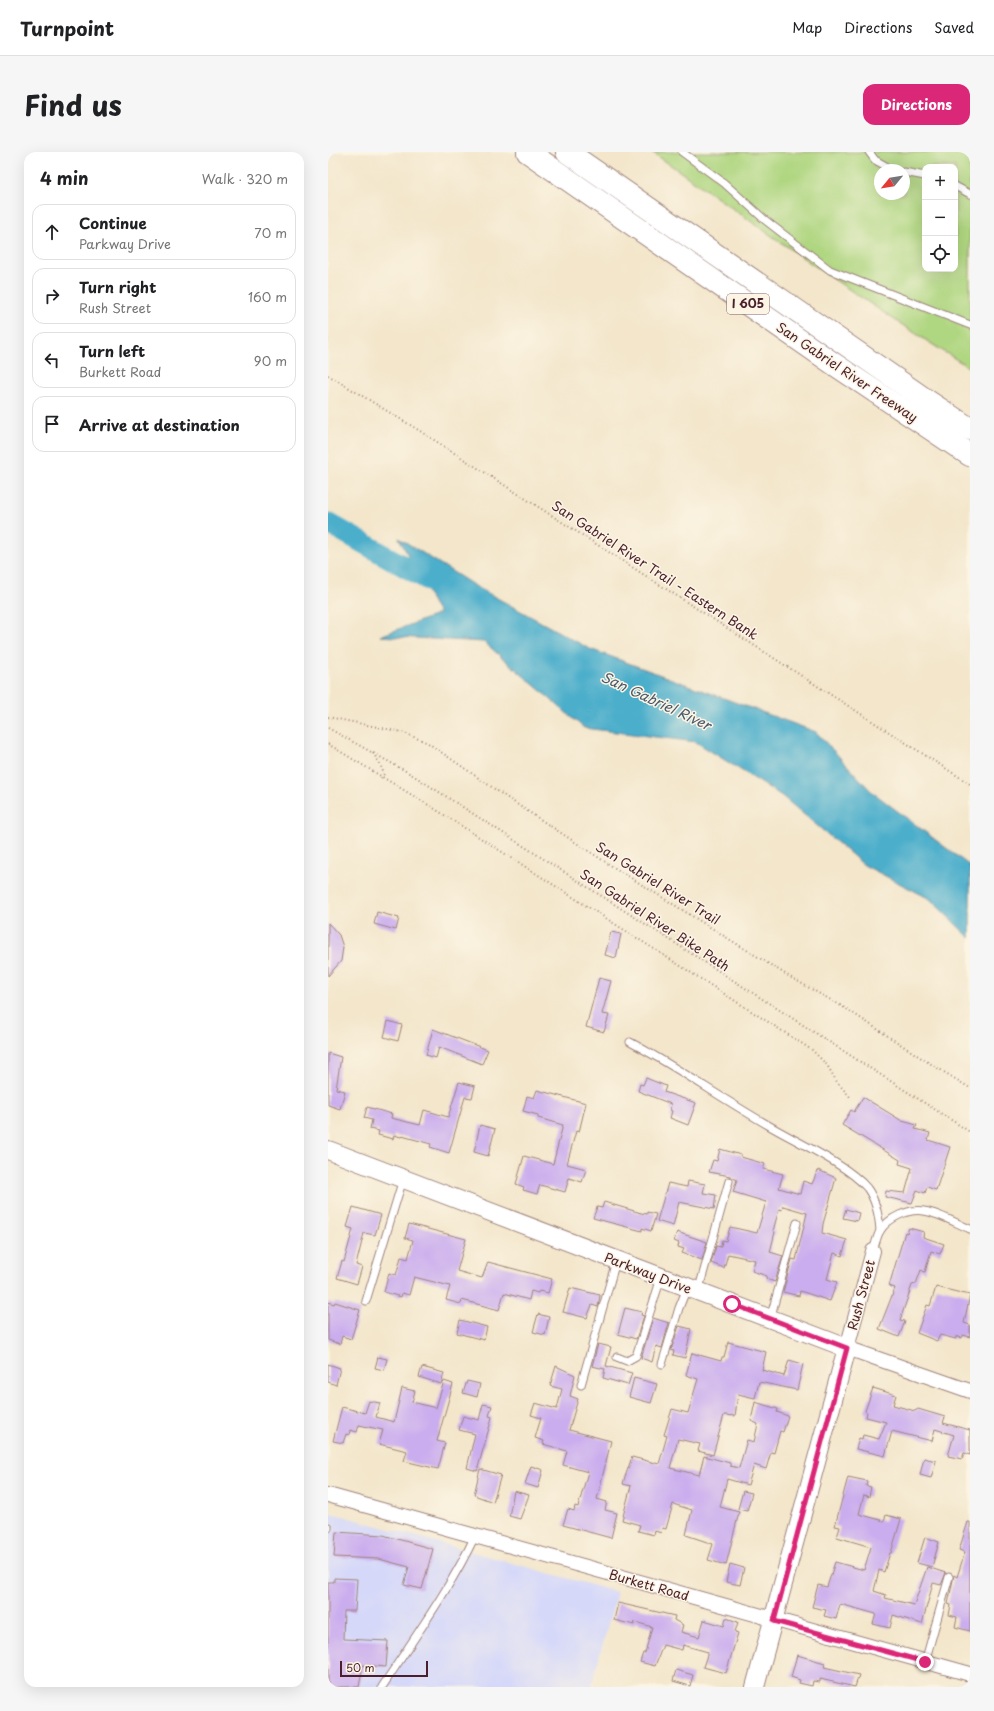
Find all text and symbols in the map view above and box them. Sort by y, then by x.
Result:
text: Turnpoint [20,14,114,42]
text: Map [792,17,822,38]
text: Directions [844,17,912,38]
text: Saved [934,17,974,38]
text: Find us [24,83,122,126]
button: Directions [863,84,970,125]
north arrow [874,164,910,200]
map controls [922,164,958,272]
button: + [922,164,958,200]
text: 4 min [40,165,88,191]
text: Walk · 320 m [202,169,288,188]
button: − [922,200,958,236]
text: Continue [79,211,147,234]
icon: ahead [41,221,63,243]
text: 70 m [254,223,287,242]
text: Parkway Drive [79,234,171,253]
button: locate [922,236,958,272]
text: Turn right [79,275,156,298]
icon: right [41,285,63,307]
text: 160 m [248,287,287,306]
road number: I 605 [727,294,769,314]
text: Rush Street [79,298,151,317]
street label: San Gabriel River Freeway [773,317,922,426]
text: Turn left [79,339,145,362]
icon: left [41,349,63,371]
text: 90 m [254,351,287,370]
text: Burkett Road [79,362,161,381]
icon: arrive [41,413,63,435]
text: Arrive at destination [79,413,240,436]
street label: San Gabriel River Trail - Eastern Bank [548,495,762,644]
water label: San Gabriel River [598,666,716,736]
street label: San Gabriel River Trail [592,836,724,929]
street label: San Gabriel River Bike Path [577,864,734,975]
street label: Parkway Drive [602,1247,695,1298]
street label: Rush Street [842,1258,879,1332]
route start [723,1295,741,1313]
street label: Burkett Road [607,1564,691,1605]
route end [916,1653,934,1671]
scale bar [340,1659,428,1678]
text: 50 m [346,1659,375,1676]

